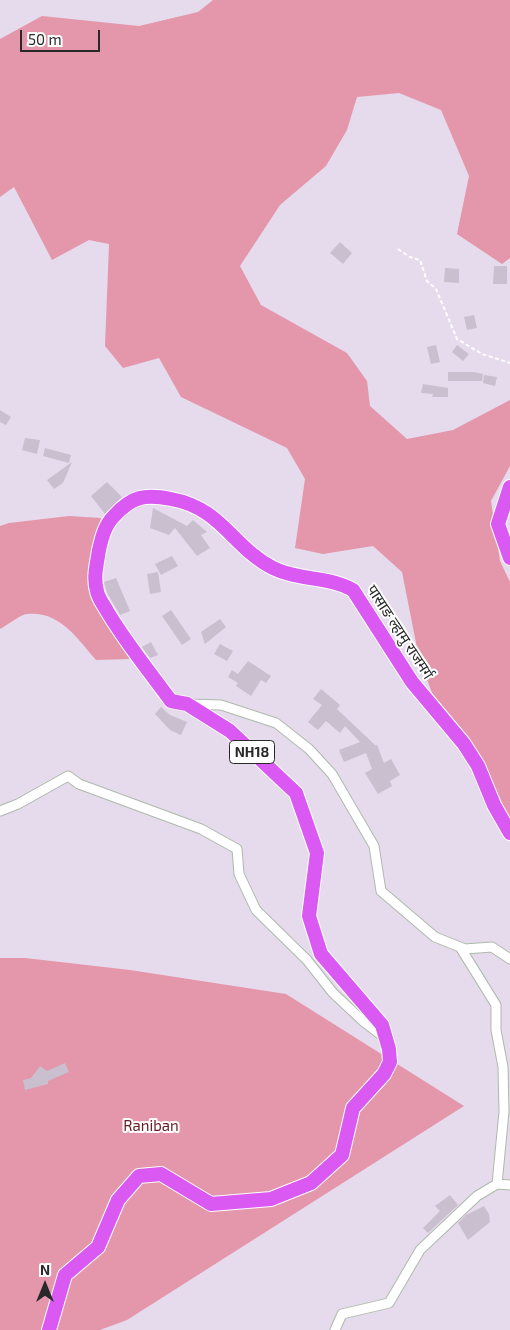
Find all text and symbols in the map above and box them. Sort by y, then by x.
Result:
scale bar [22,20,102,52]
text: 50 m [28,30,62,48]
street label: पासाङ ल्हामु राजमर्ग [363,582,437,682]
road number: NH18 [230,740,274,764]
park label: Raniban [123,1117,179,1135]
north arrow [20,1260,70,1310]
text: N [40,1261,50,1278]

